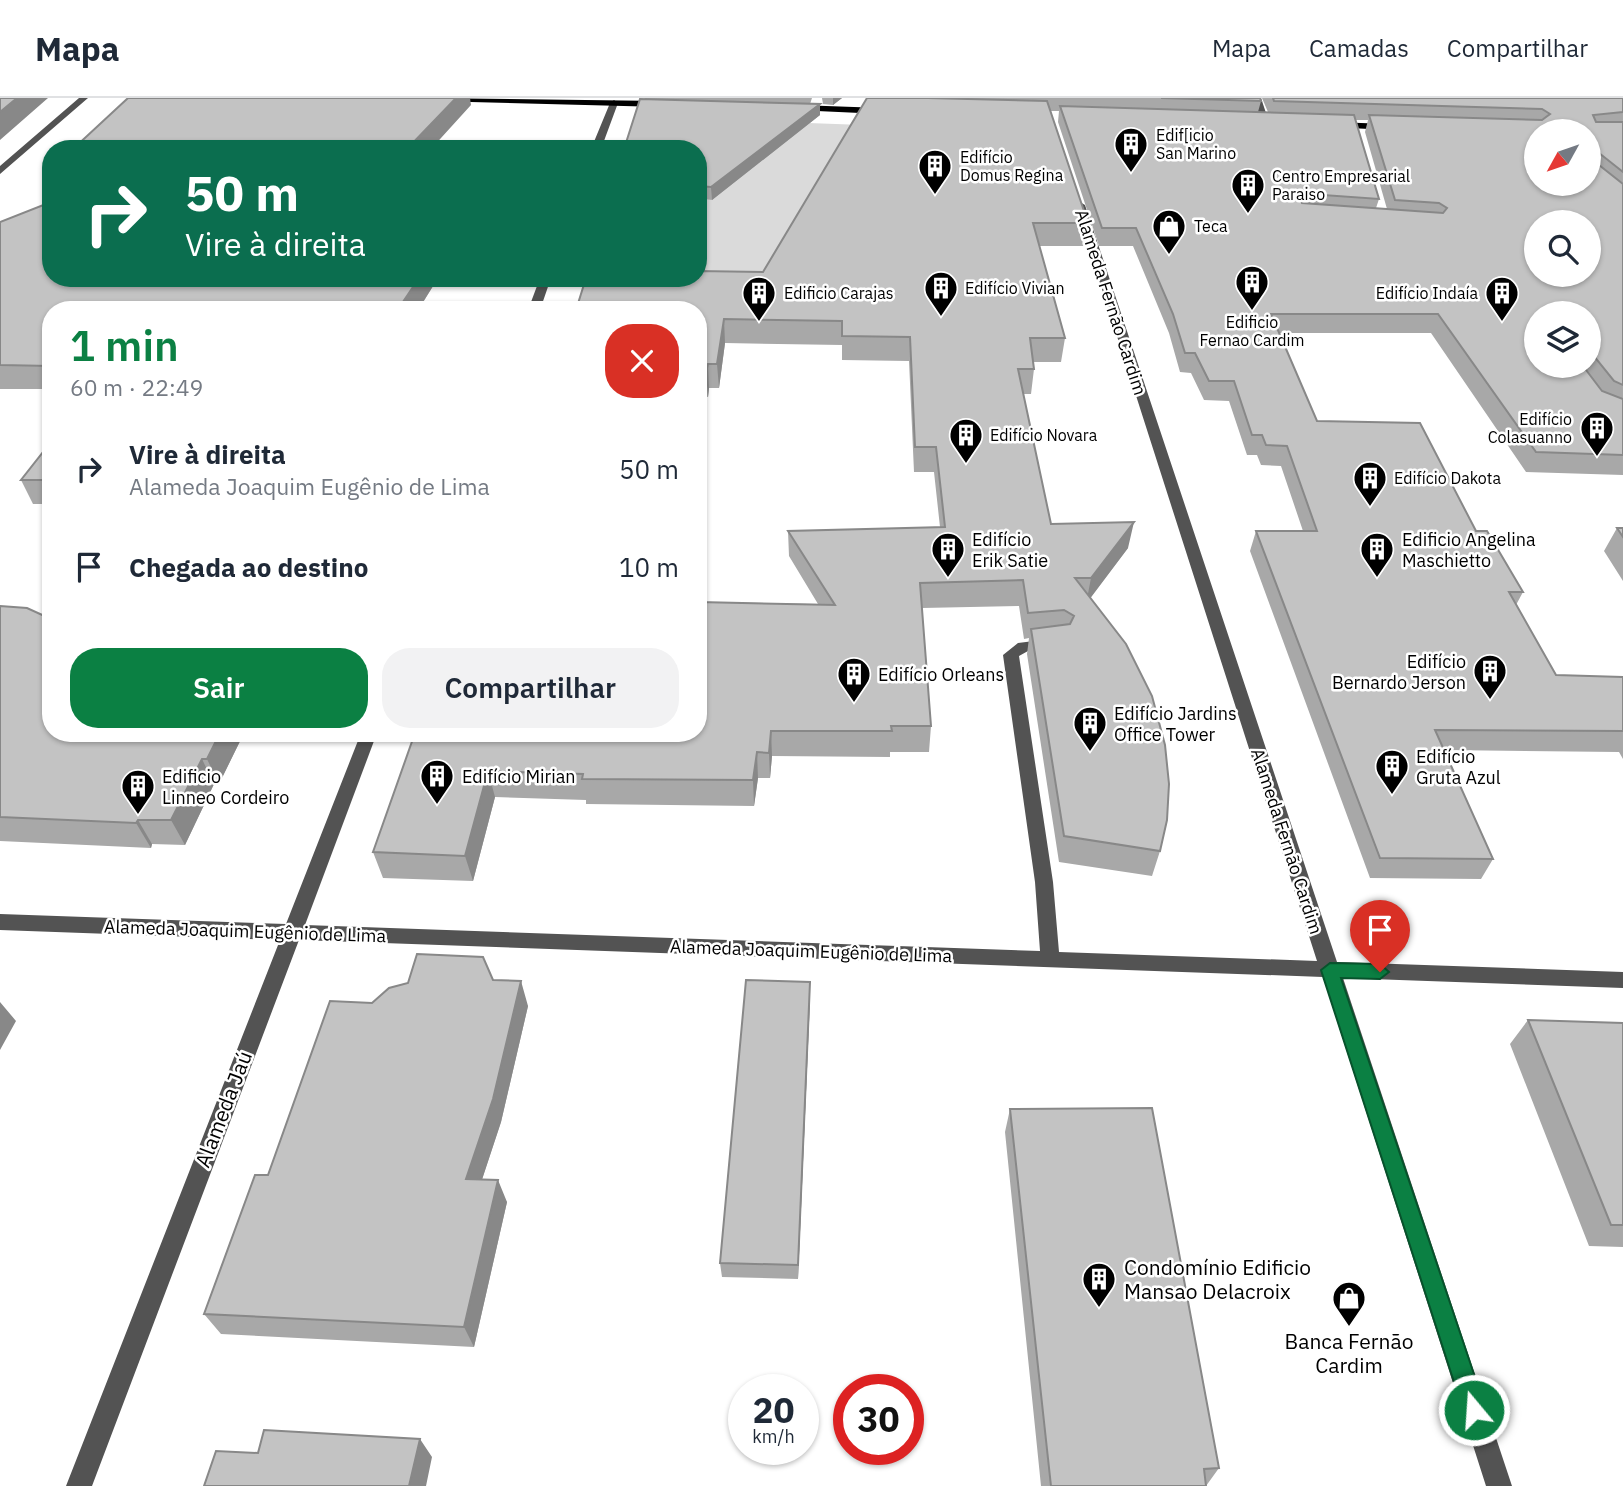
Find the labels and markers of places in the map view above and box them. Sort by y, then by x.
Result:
building icon: Edif[icio San Marino [1112,125,1150,174]
place label: Edif[icio San Marino [1156,125,1236,163]
building icon: Edifício Domus Regina [916,147,954,196]
place label: Edifício Domus Regina [960,147,1064,185]
building icon: Centro Empresarial Paraiso [1229,166,1267,215]
place label: Centro Empresarial Paraiso [1272,166,1410,204]
shop icon: Teca [1150,207,1188,256]
place label: Teca [1194,216,1228,236]
building icon: Edificio Fernao Cardim [1233,263,1271,312]
building icon: Edifício Vivian [922,269,960,318]
building icon: Edificio Carajas [740,274,778,323]
building icon: Edifício Indaía [1483,274,1521,323]
place label: Edifício Vivian [965,278,1065,298]
place label: Edificio Carajas [784,283,893,303]
place label: Edifício Indaía [1376,283,1478,303]
place label: Edificio Fernao Cardim [1199,312,1305,350]
place label: Edifício Colasuanno [1488,409,1572,447]
building icon: Edifício Colasuanno [1578,409,1616,458]
building icon: Edifício Novara [947,416,985,465]
place label: Edifício Novara [990,425,1098,445]
building icon: Edifício Dakota [1351,459,1389,508]
place label: Edifício Dakota [1394,468,1501,488]
place label: Edifício Erik Satie [972,528,1048,572]
place label: Edificio Angelina Maschietto [1402,528,1536,572]
building icon: Edifício Erik Satie [929,530,967,579]
building icon: Edificio Angelina Maschietto [1358,530,1396,579]
place label: Edifício Bernardo Jerson [1332,650,1466,694]
building icon: Edifício Bernardo Jerson [1471,652,1509,701]
building icon: Edifício Orleans [835,655,873,704]
place label: Edifício Orleans [878,663,1004,686]
place label: Edifício Jardins Office Tower [1114,702,1237,746]
building icon: Edifício Jardins Office Tower [1071,704,1109,753]
place label: Edifício Gruta Azul [1416,745,1501,789]
building icon: Edifício Gruta Azul [1373,747,1411,796]
building icon: Edifício Mirian [418,757,456,806]
place label: Edificio Linneo Cordeiro [162,765,289,809]
place label: Edifício Mirian [462,765,576,788]
building icon: Edificio Linneo Cordeiro [119,767,157,816]
pin [1350,900,1410,972]
place label: Condomínio Edificio Mansao Delacroix [1124,1253,1311,1305]
building icon: Condomínio Edificio Mansao Delacroix [1080,1260,1118,1309]
shop icon: Banca Fernão Cardim [1330,1279,1368,1328]
place label: Banca Fernão Cardim [1285,1327,1413,1379]

